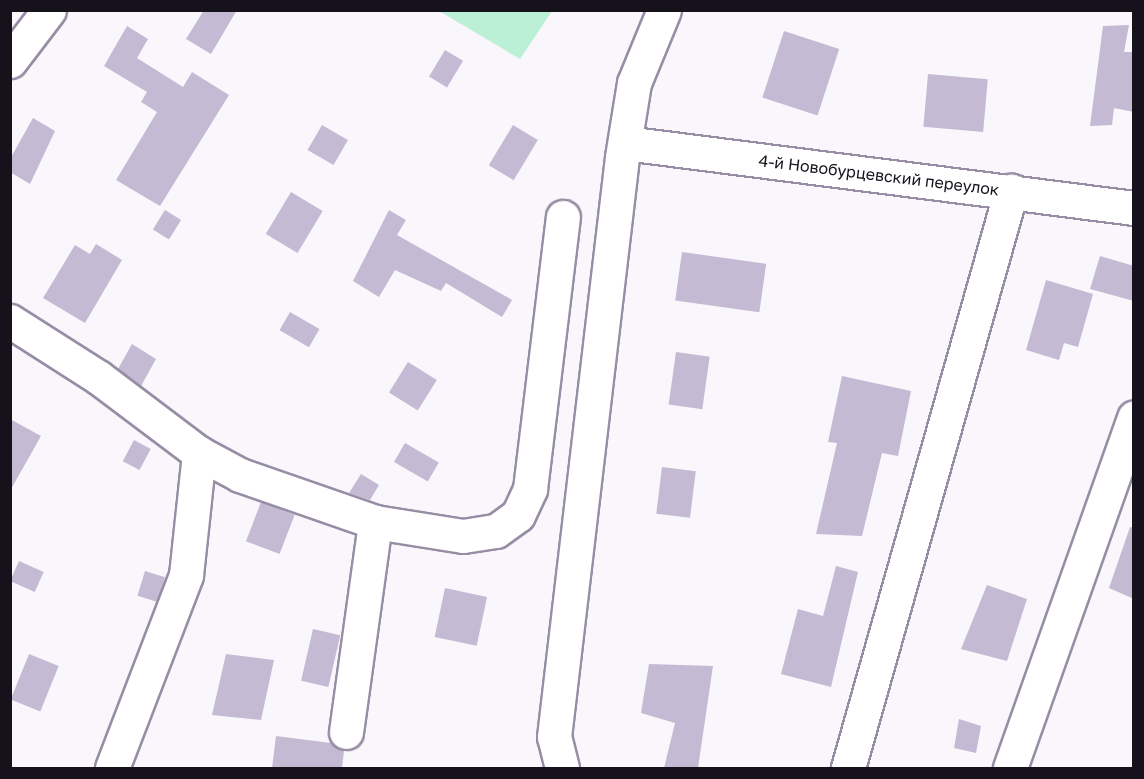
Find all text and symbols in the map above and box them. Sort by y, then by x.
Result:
street label: 4-й Новобурцевский переулок [758,151,1000,199]

